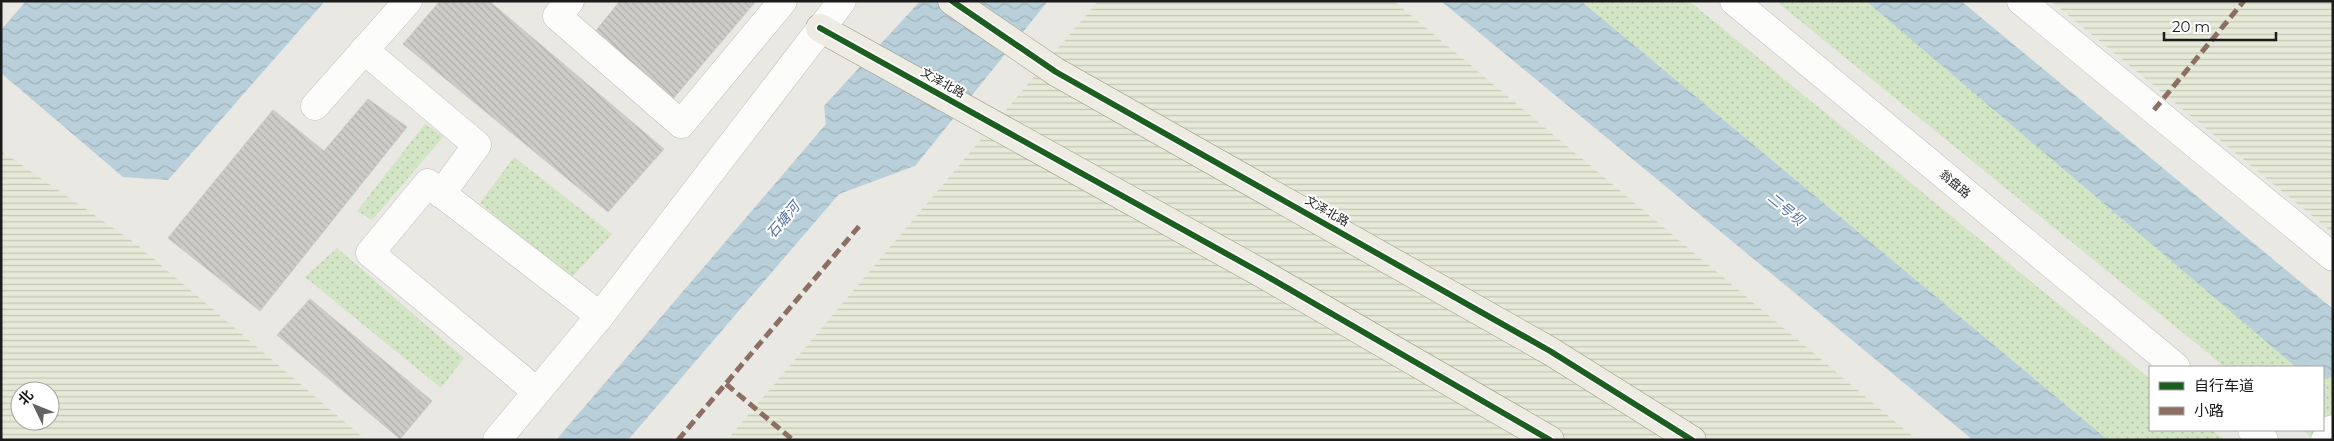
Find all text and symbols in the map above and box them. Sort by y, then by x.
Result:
scale bar [2164,10,2276,42]
text: 20 m [2172,17,2210,36]
street label: 文泽北路 [919,64,968,101]
street label: 翁盘路 [1937,166,1974,201]
water label: 二号坝 [1764,189,1809,231]
street label: 文泽北路 [1303,192,1352,229]
water label: 石塘河 [763,196,805,242]
legend [2149,366,2324,431]
text: 自行车道 [2194,376,2254,395]
north arrow [10,381,60,431]
text: 北 [14,386,37,408]
text: 小路 [2194,401,2224,420]

